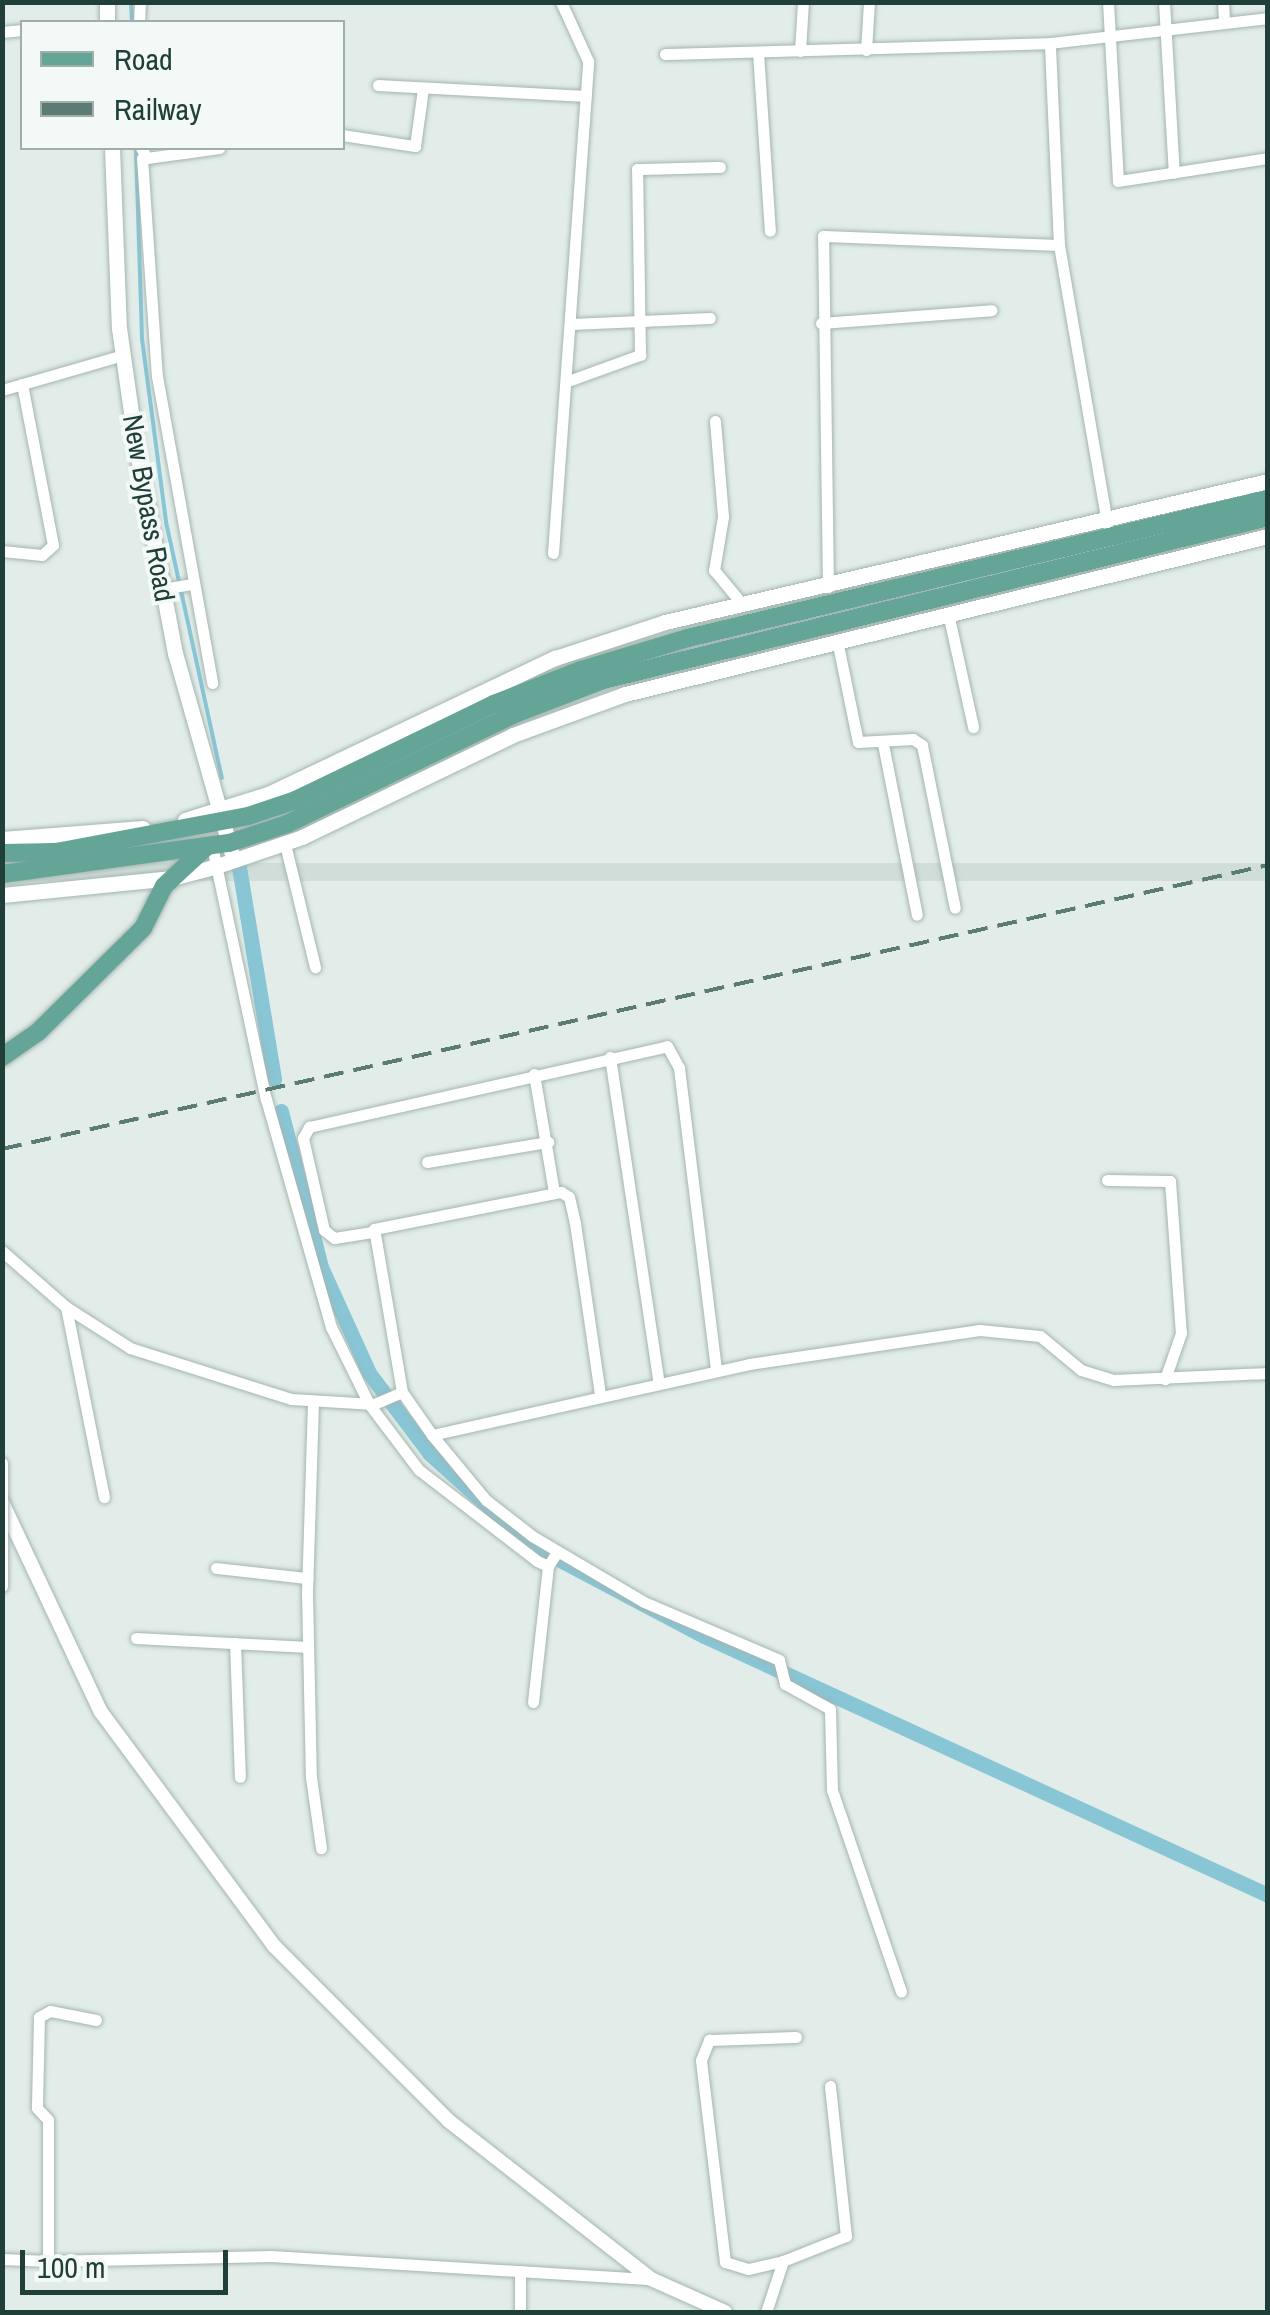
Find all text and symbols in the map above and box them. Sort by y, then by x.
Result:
legend [20,20,345,150]
text: Road [114,39,173,79]
text: Railway [114,89,201,129]
street label: New Bypass Road [116,412,182,604]
scale bar [25,2230,232,2292]
text: 100 m [37,2247,105,2287]

